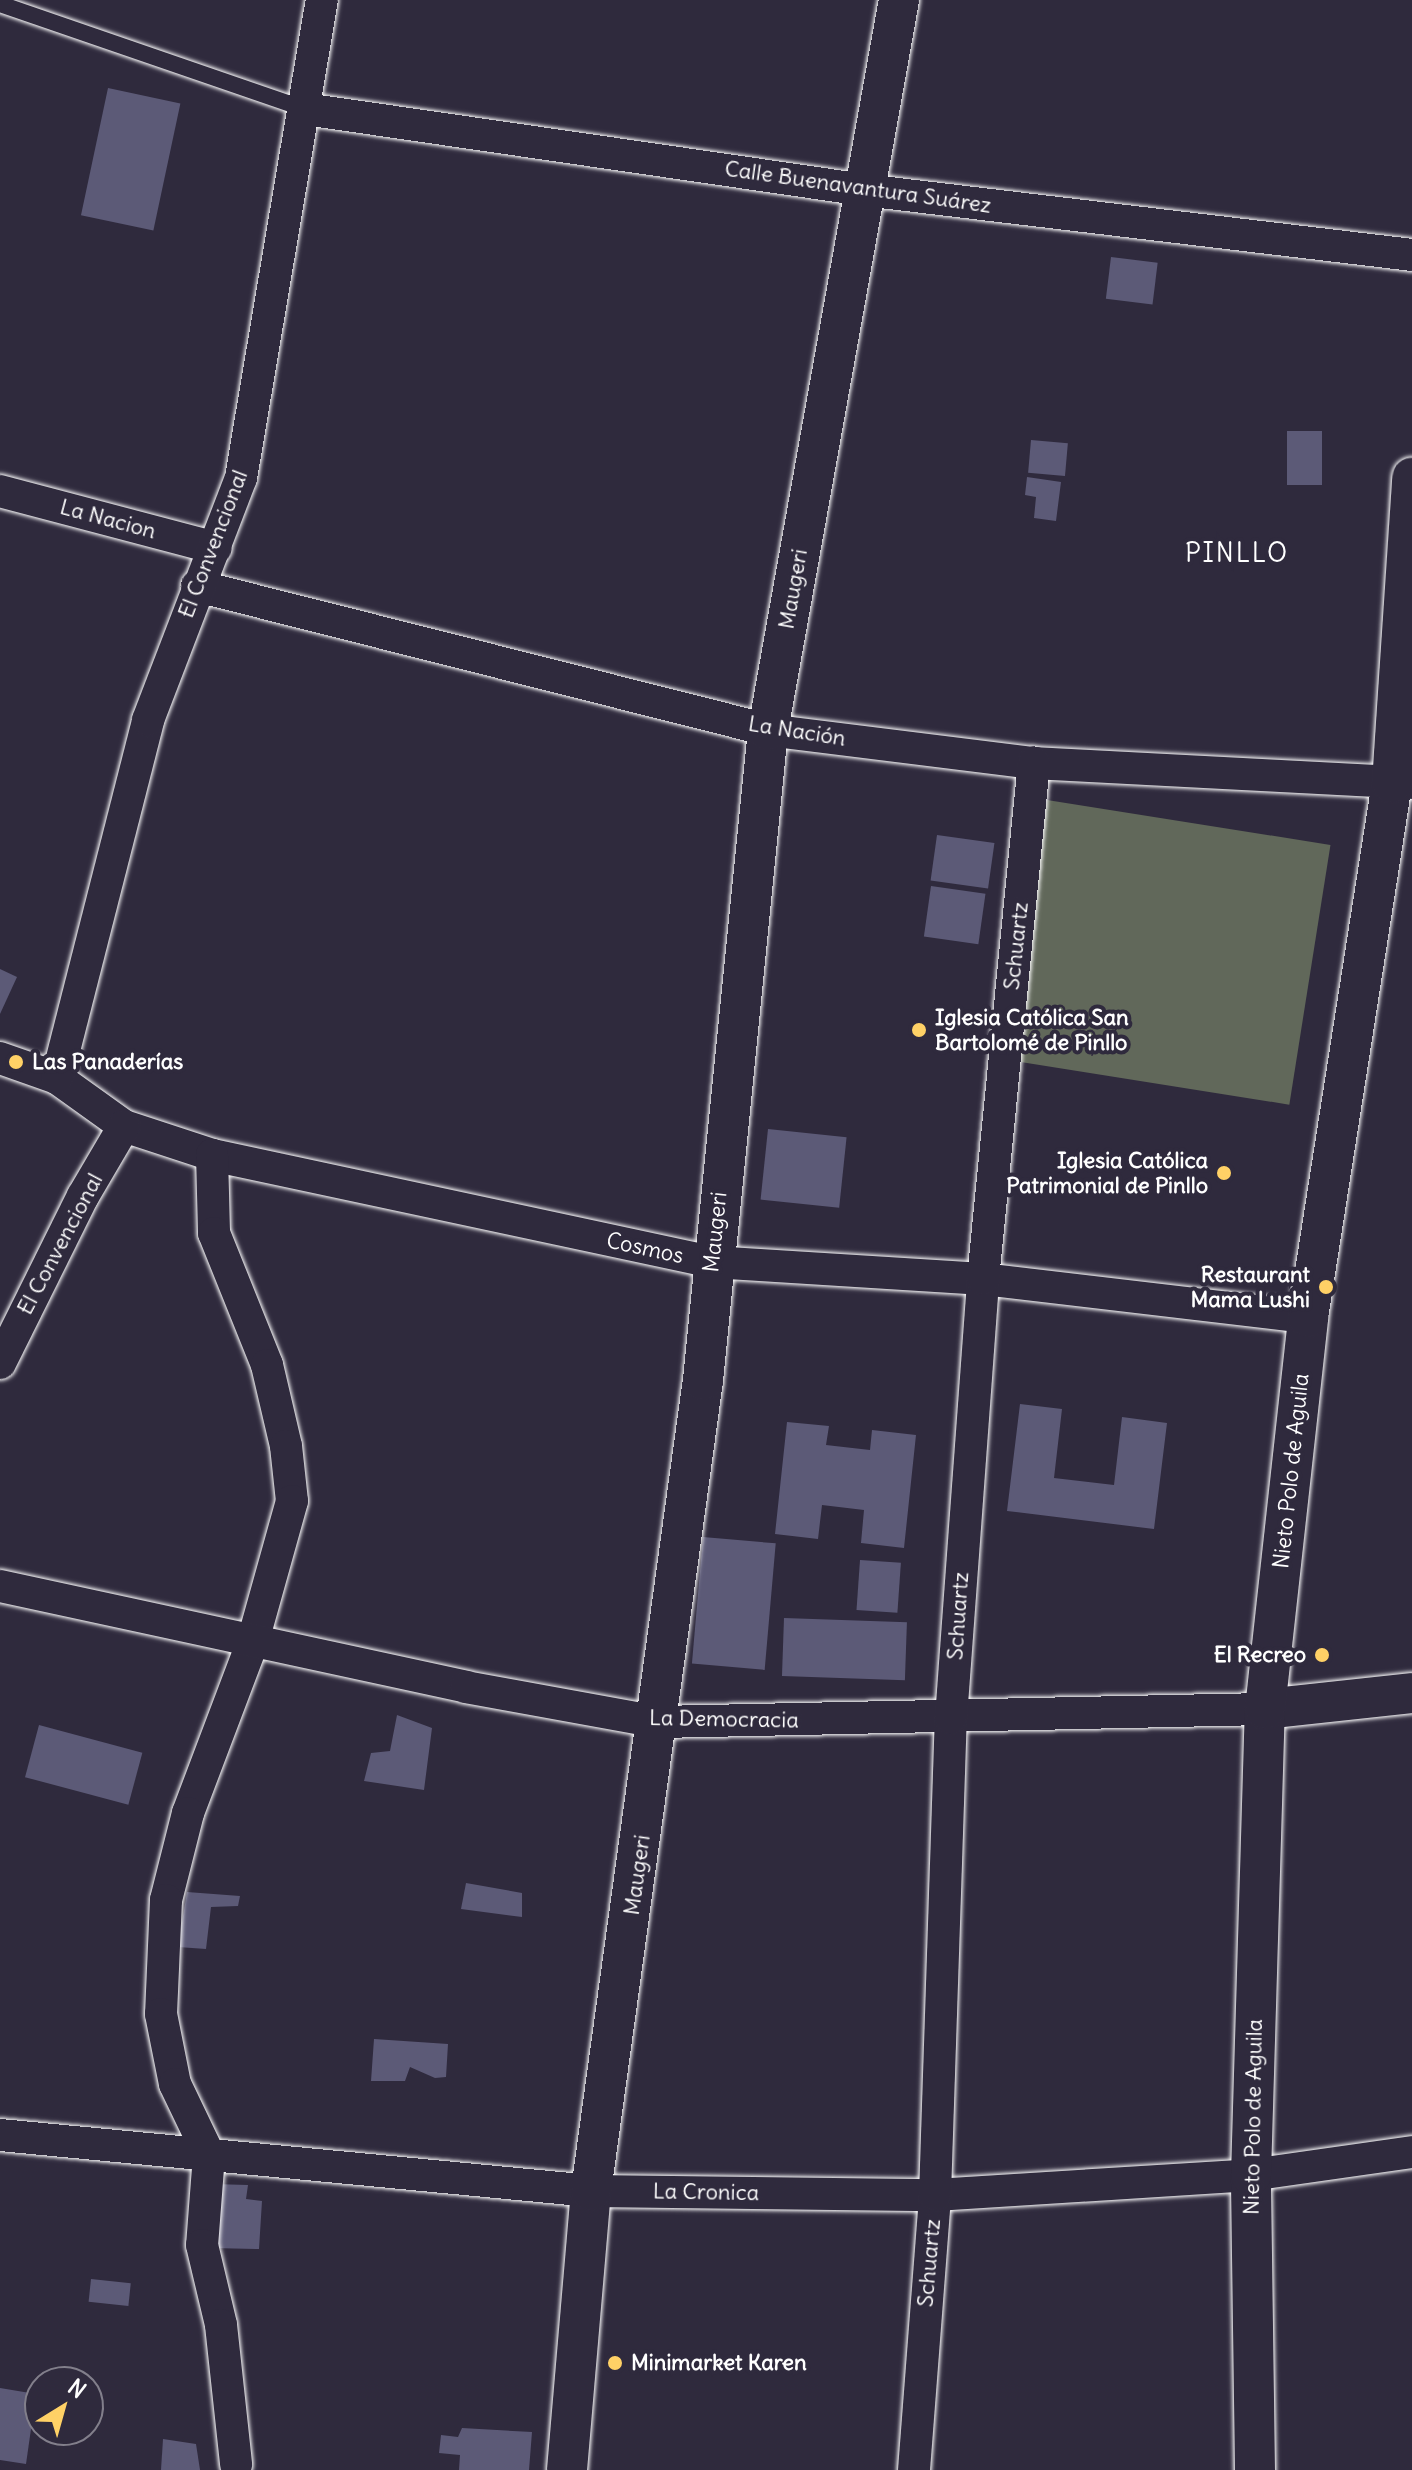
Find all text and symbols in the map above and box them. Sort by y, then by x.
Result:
street label: Calle Buenavantura Suárez [723,155,993,219]
street label: El Convencional [173,466,253,622]
street label: La Nacion [57,494,159,544]
district label: PINLLO [1185,537,1289,569]
street label: Maugeri [773,547,813,631]
street label: La Nación [746,710,848,752]
street label: Schuartz [998,901,1034,991]
place label: Iglesia Católica San Bartolomé de Pinllo [935,1004,1129,1056]
marker: Iglesia Católica San Bartolomé de Pinllo [910,1021,928,1039]
place label: Las Panaderías [32,1049,183,1075]
marker: Las Panaderías [7,1053,25,1071]
place label: Iglesia Católica Patrimonial de Pinllo [1006,1147,1208,1198]
marker: Iglesia Católica Patrimonial de Pinllo [1215,1164,1233,1182]
street label: El Convencional [12,1169,108,1319]
street label: Maugeri [698,1190,732,1274]
street label: Cosmos [604,1227,686,1269]
place label: Restaurant Mama Lushi [1190,1261,1310,1312]
marker: Restaurant Mama Lushi [1317,1278,1335,1296]
street label: Nieto Polo de Aguila [1268,1372,1314,1570]
street label: Schuartz [942,1571,974,1661]
place label: El Recreo [1214,1642,1306,1668]
marker: El Recreo [1313,1646,1331,1664]
street label: La Democracia [649,1704,799,1734]
street label: Maugeri [618,1833,656,1917]
street label: Nieto Polo de Aguila [1238,2019,1268,2215]
street label: La Cronica [653,2178,759,2206]
street label: Schuartz [912,2218,946,2308]
place label: Minimarket Karen [631,2350,807,2376]
marker: Minimarket Karen [606,2354,624,2372]
north arrow [24,2366,104,2446]
text: N [63,2373,92,2404]

